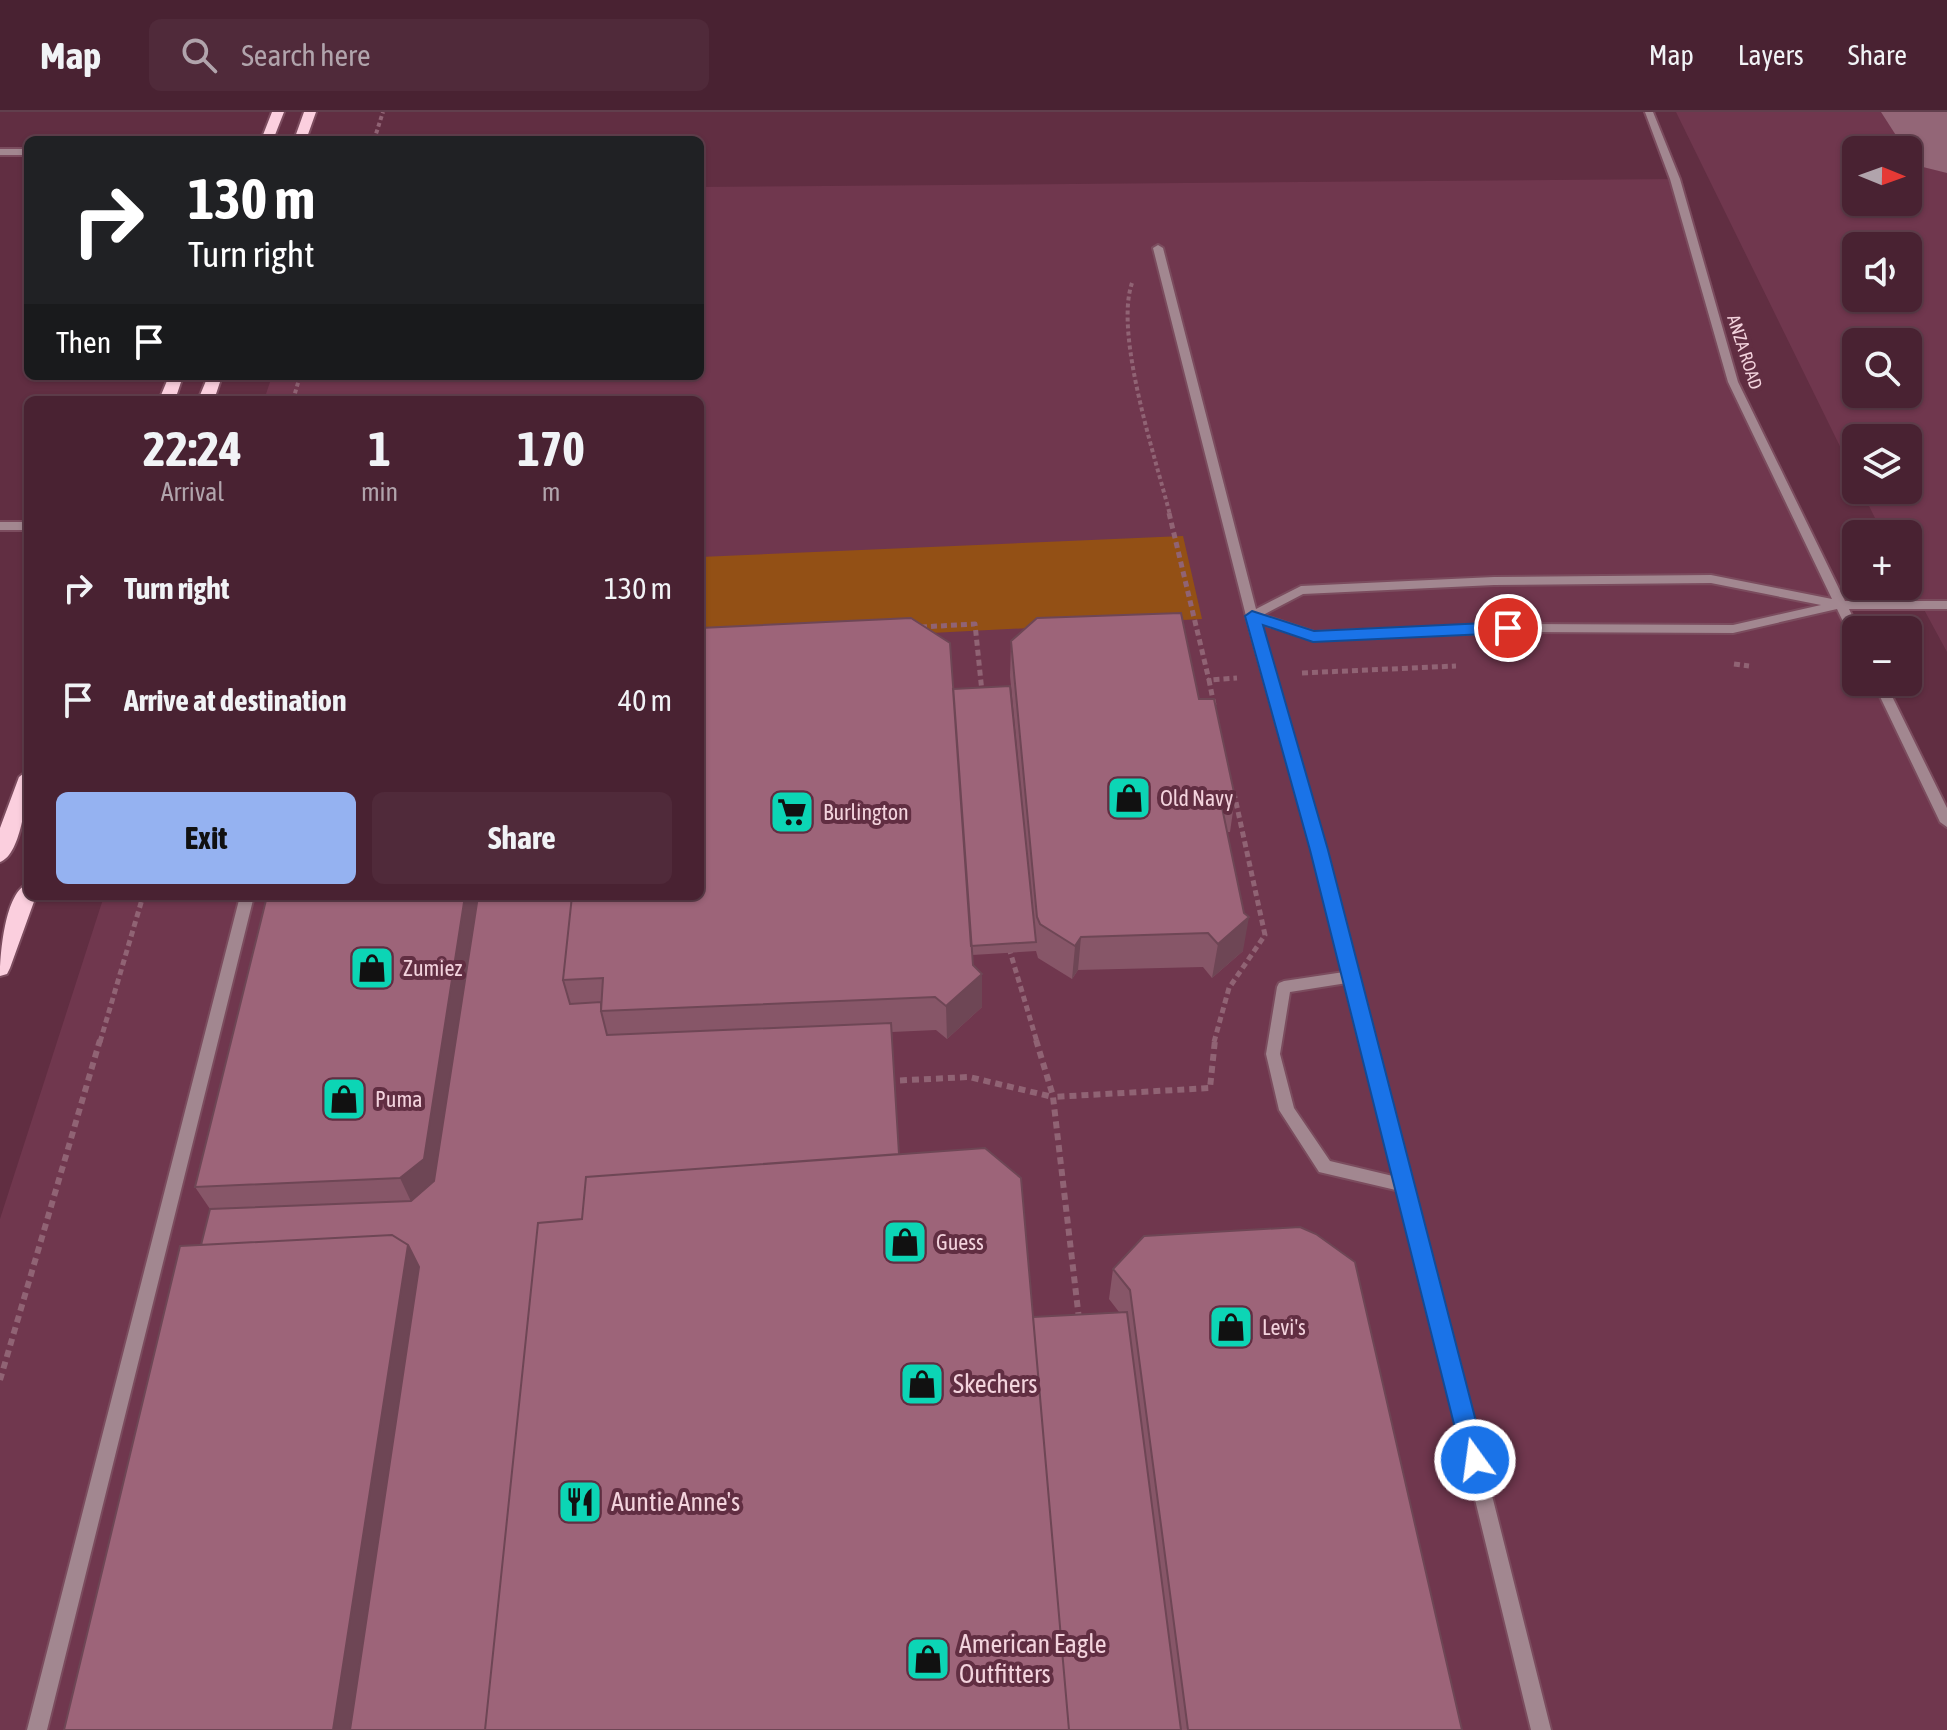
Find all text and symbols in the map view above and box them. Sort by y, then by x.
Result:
search box [149,19,709,91]
icon: search [177,33,221,77]
text: Map [40,34,101,77]
text: Search here [241,38,371,72]
text: Map [1649,39,1694,71]
text: Layers [1738,39,1804,71]
text: Share [1848,39,1907,71]
north arrow [1842,136,1922,216]
map controls [1842,136,1922,696]
text: 130 m [188,167,315,231]
icon: right [56,168,160,272]
button: sound [1842,232,1922,312]
text: Turn right [188,233,315,275]
street label: ANZA ROAD [1723,312,1767,392]
icon: arrive [127,320,171,364]
text: Then [56,325,111,359]
button: search [1842,328,1922,408]
text: 22:24 [143,421,242,476]
text: 1 [368,421,391,476]
text: 170 [517,421,585,476]
button: layers [1842,424,1922,504]
text: Arrival [161,477,224,507]
text: min [361,477,398,507]
text: m [542,477,560,507]
button: + [1842,520,1922,600]
icon: right [56,566,100,610]
text: Turn right [124,571,230,605]
text: 130 m [604,571,672,605]
pin [1474,594,1542,662]
icon: arrive [1486,606,1530,650]
button: − [1842,616,1922,696]
icon: arrive [56,678,100,722]
text: Arrive at destination [124,683,346,717]
text: 40 m [618,683,672,717]
shop icon: Old Navy [1105,774,1153,822]
place label: Old Navy [1160,785,1233,811]
supermarket icon: Burlington [768,788,816,836]
button: Exit [56,792,356,884]
button: Share [372,792,672,884]
place label: Burlington [823,799,909,825]
shop icon: Zumiez [348,944,396,992]
place label: Zumiez [403,955,462,981]
shop icon: Puma [320,1075,368,1123]
place label: Puma [375,1086,422,1112]
shop icon: Guess [881,1218,929,1266]
place label: Guess [936,1229,984,1255]
shop icon: Levi's [1207,1303,1255,1351]
place label: Levi's [1262,1314,1306,1340]
shop icon: Skechers [898,1360,946,1408]
place label: Skechers [953,1369,1037,1399]
position arrow [1433,1418,1517,1502]
restaurant icon: Auntie Anne's [556,1478,604,1526]
place label: Auntie Anne's [611,1487,740,1517]
place label: American Eagle Outfitters [959,1629,1107,1689]
shop icon: American Eagle Outfitters [904,1635,952,1683]

